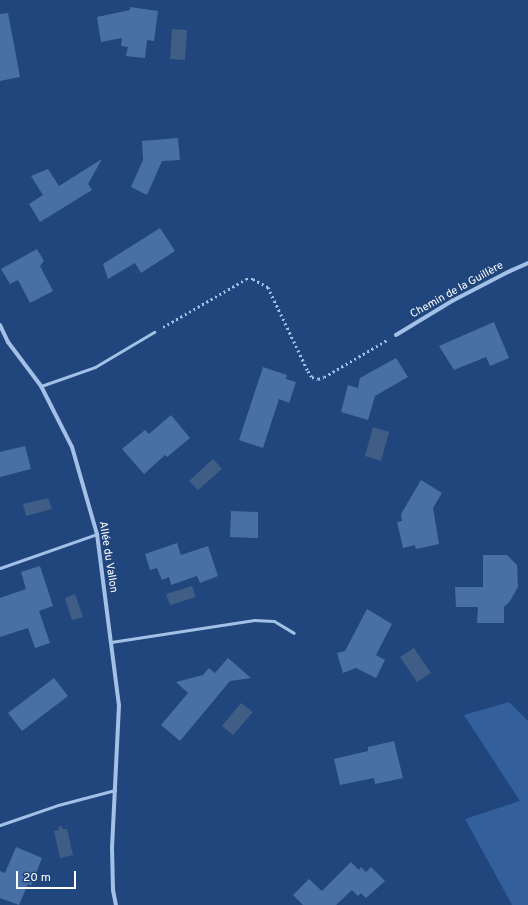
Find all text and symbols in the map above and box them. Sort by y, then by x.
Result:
street label: Chemin de la Guillère [408,259,506,321]
street label: Allée du Vallon [96,520,120,594]
scale bar [18,863,78,889]
text: 20 m [23,870,51,886]

